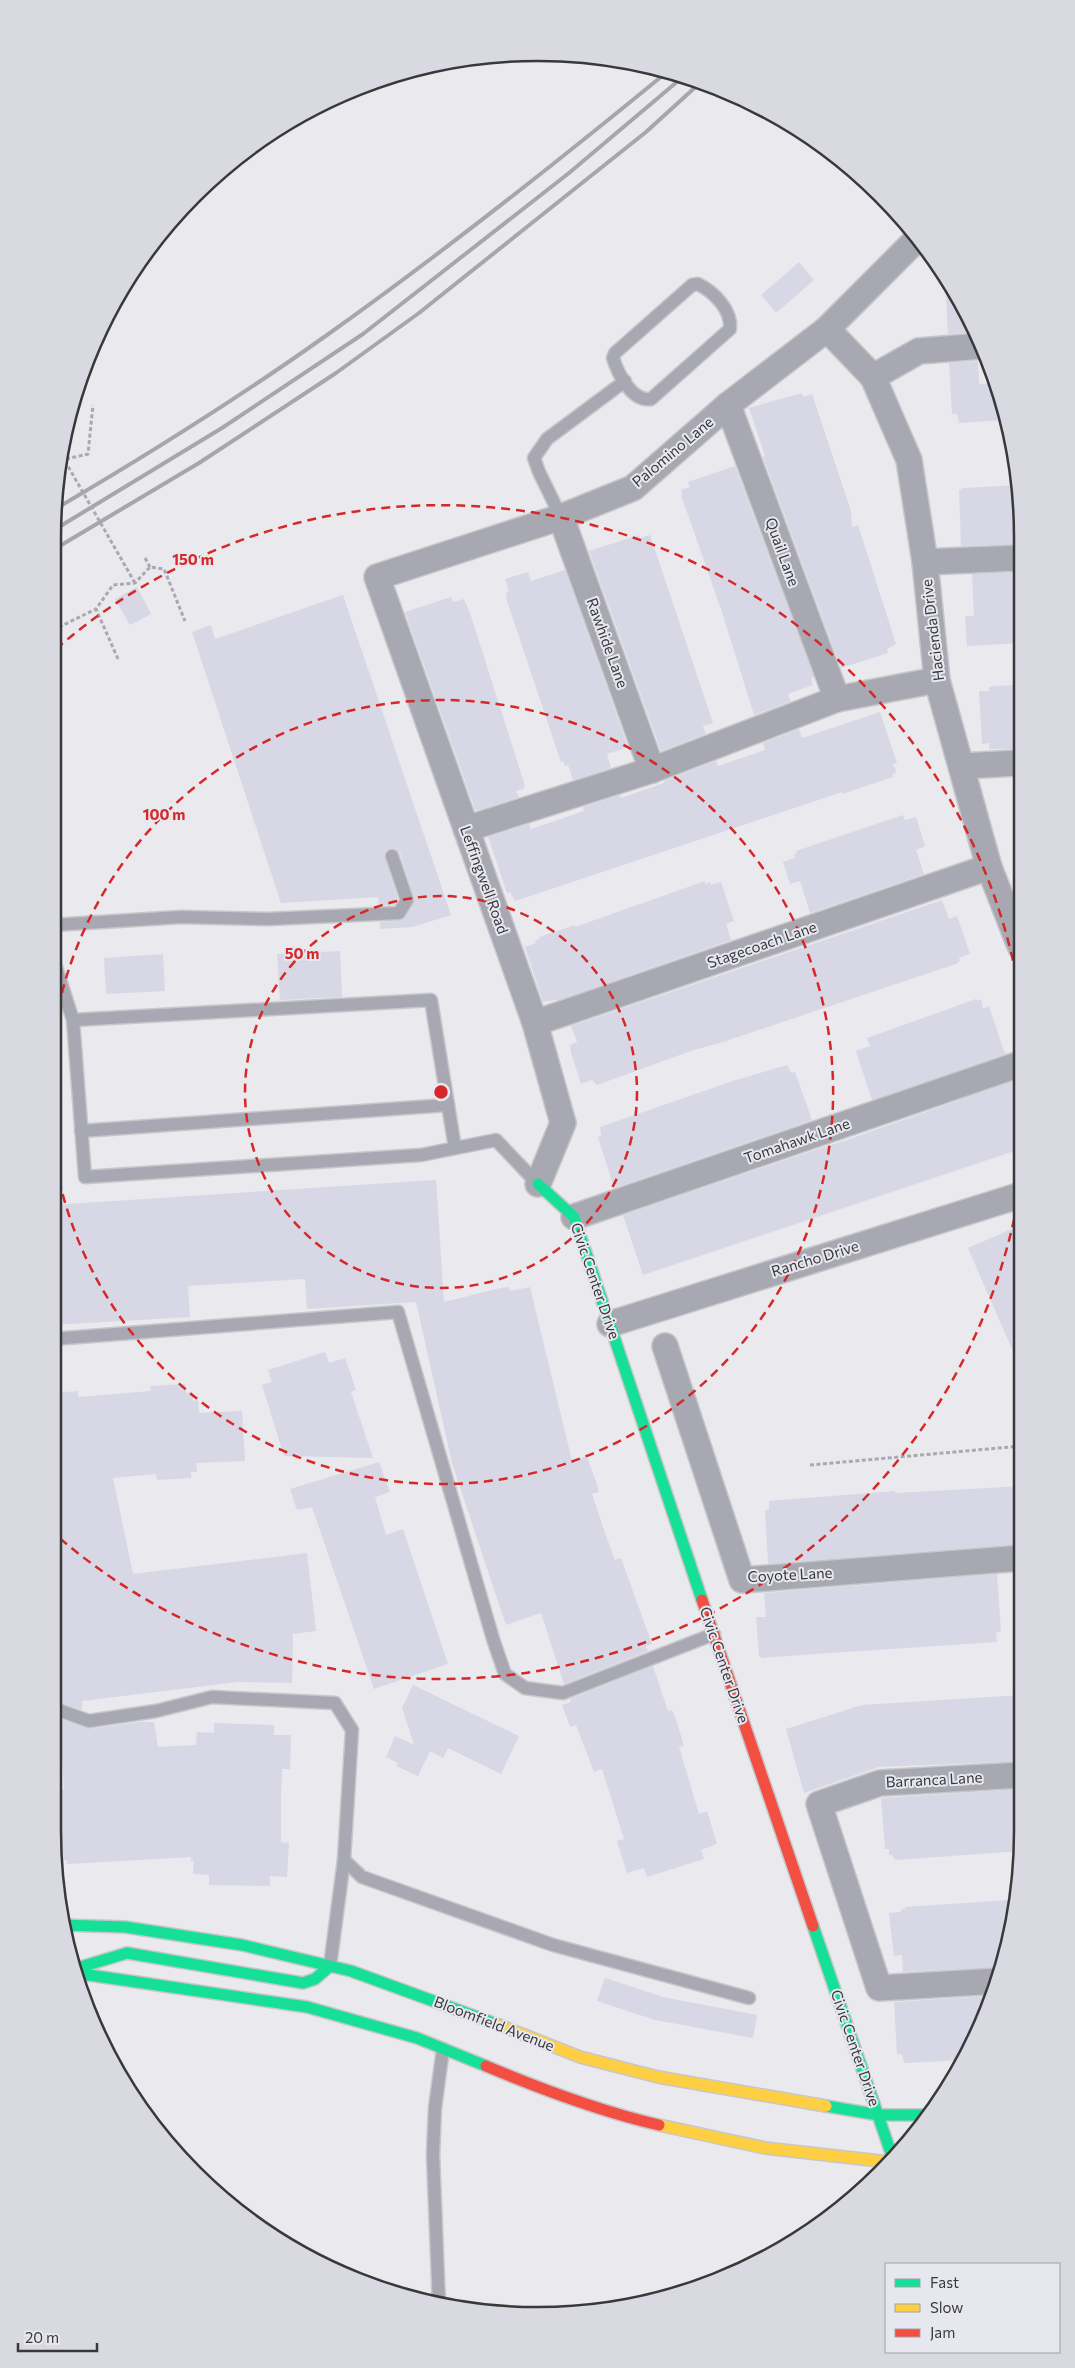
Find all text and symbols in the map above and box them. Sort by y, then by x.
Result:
street label: Palomino Lane [628,412,717,490]
street label: Quail Lane [762,515,804,589]
text: 150 m [172,550,214,568]
street label: Hacienda Drive [917,578,947,682]
street label: Rawhide Lane [583,595,633,690]
text: 100 m [143,805,185,823]
street label: Leffingwell Road [457,823,513,936]
street label: Stagecoach Lane [705,917,819,971]
text: 50 m [285,944,319,962]
centre of rings [432,1083,450,1101]
street label: Tomahawk Lane [741,1114,852,1167]
street label: Civic Center Drive [568,1220,624,1341]
street label: Rancho Drive [769,1236,861,1280]
street label: Coyote Lane [747,1563,833,1585]
street label: Civic Center Drive [697,1604,753,1725]
street label: Barranca Lane [885,1767,983,1791]
street label: Civic Center Drive [828,1987,884,2108]
street label: Bloomfield Avenue [432,1992,557,2054]
legend [885,2263,1060,2353]
text: Fast [930,2273,959,2291]
text: Slow [930,2298,963,2316]
scale bar [18,2320,96,2352]
text: Jam [930,2323,955,2341]
text: 20 m [25,2328,59,2346]

